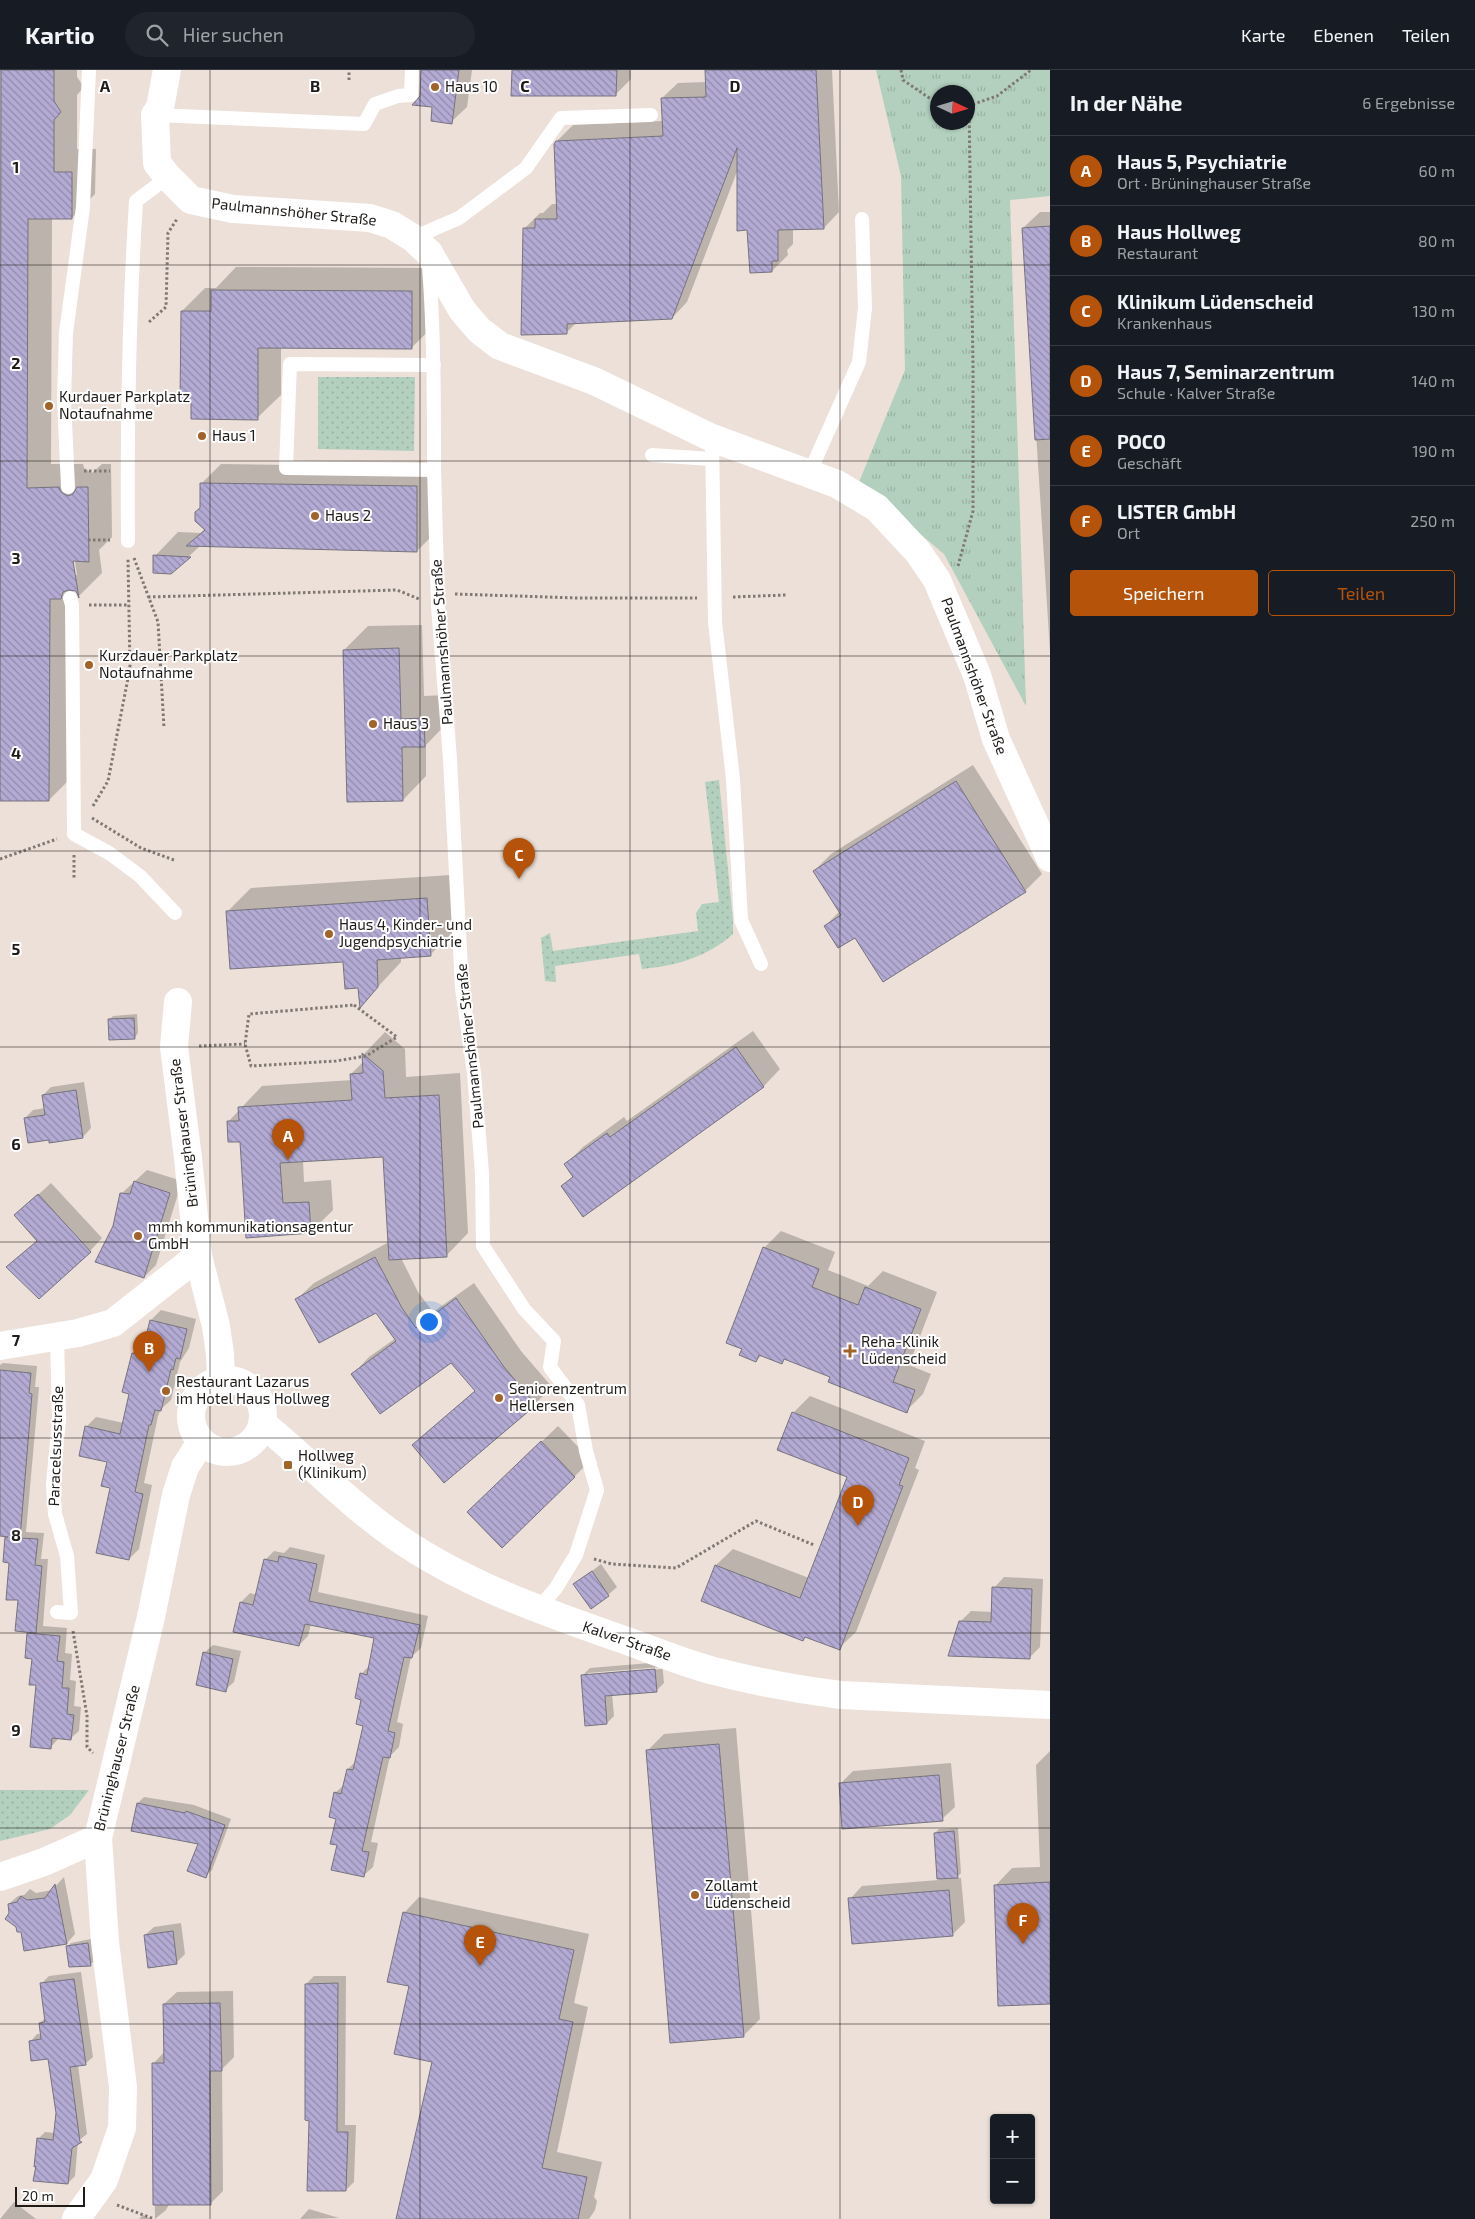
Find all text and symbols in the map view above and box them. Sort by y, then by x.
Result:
search box [125,12,475,57]
text: Kartio [25,20,95,49]
icon: search [143,21,171,49]
text: Hier suchen [183,23,284,46]
text: Karte [1241,24,1285,46]
text: Ebenen [1313,24,1374,46]
text: Teilen [1402,24,1450,46]
text: A [100,76,111,95]
text: B [310,76,320,95]
text: C [520,76,530,95]
text: D [730,76,741,95]
place label: Haus 10 [445,77,498,95]
marker: Haus 10 [429,81,441,93]
north arrow [930,85,975,130]
text: In der Nähe [1070,90,1182,115]
text: 6 Ergebnisse [1362,93,1455,112]
text: Haus 5, Psychiatrie [1117,150,1287,173]
text: 1 [13,157,19,176]
text: A [1081,161,1091,180]
text: 60 m [1419,161,1455,180]
text: Ort · Brüninghauser Straße [1117,173,1311,192]
street label: Paulmannshöher Straße [211,193,378,229]
text: Haus Hollweg [1117,220,1241,243]
text: B [1081,231,1091,250]
text: 80 m [1418,231,1455,250]
text: Restaurant [1117,243,1198,262]
text: Klinikum Lüdenscheid [1117,290,1313,313]
text: C [1081,301,1091,320]
text: 130 m [1413,301,1455,320]
text: Krankenhaus [1117,313,1212,332]
text: 2 [11,353,21,372]
text: Haus 7, Seminarzentrum [1117,360,1335,383]
text: D [1081,371,1091,390]
text: 140 m [1412,371,1455,390]
text: Schule · Kalver Straße [1117,383,1275,402]
place label: Kurdauer Parkplatz Notaufnahme [59,387,190,422]
marker: Kurdauer Parkplatz Notaufnahme [43,400,55,412]
place label: Haus 1 [212,426,256,444]
marker: Haus 1 [196,430,208,442]
text: POCO [1117,430,1166,453]
text: E [1081,441,1091,460]
text: 190 m [1412,441,1455,460]
text: Geschäft [1117,453,1182,472]
text: LISTER GmbH [1117,500,1236,523]
place label: Haus 2 [325,506,371,524]
marker: Haus 2 [309,510,321,522]
text: F [1082,511,1090,530]
text: 250 m [1410,511,1455,530]
text: Ort [1117,523,1140,542]
text: 3 [11,548,21,567]
street label: Paulmannshöher Straße [426,559,456,725]
button: Speichern [1070,570,1258,616]
button: Teilen [1268,570,1455,616]
street label: Paulmannshöher Straße [938,595,1012,757]
place label: Kurzdauer Parkplatz Notaufnahme [99,646,238,681]
marker: Kurzdauer Parkplatz Notaufnahme [83,659,95,671]
place label: Haus 3 [383,714,429,732]
marker: Haus 3 [367,718,379,730]
text: 4 [11,743,21,762]
pin: C [503,838,535,879]
place label: Haus 4, Kinder- und Jugendpsychiatrie [339,915,472,950]
marker: Haus 4, Kinder- und Jugendpsychiatrie [323,928,335,940]
text: 5 [12,939,21,958]
street label: Paulmannshöher Straße [451,963,487,1130]
street label: Brüninghauser Straße [165,1058,201,1209]
pin: A [272,1119,304,1160]
text: 6 [11,1134,21,1153]
place label: mmh kommunikationsagentur GmbH [148,1217,353,1252]
marker: mmh kommunikationsagentur GmbH [132,1230,144,1242]
your location [416,1309,442,1335]
text: 7 [12,1330,21,1349]
pin: B [133,1331,165,1372]
place label: Reha-Klinik Lüdenscheid [861,1332,947,1367]
marker: Reha-Klinik Lüdenscheid [843,1344,857,1358]
place label: Restaurant Lazarus im Hotel Haus Hollweg [176,1372,330,1407]
place label: Seniorenzentrum Hellersen [509,1379,627,1414]
street label: Paracelsusstraße [44,1385,66,1507]
marker: Restaurant Lazarus im Hotel Haus Hollweg [160,1385,172,1397]
marker: Seniorenzentrum Hellersen [493,1392,505,1404]
place label: Hollweg (Klinikum) [298,1446,367,1481]
marker: Hollweg (Klinikum) [282,1459,294,1471]
pin: D [842,1485,874,1526]
text: 8 [11,1525,21,1544]
street label: Kalver Straße [581,1616,674,1664]
street label: Brüninghauser Straße [89,1683,143,1833]
text: 9 [11,1720,21,1739]
place label: Zollamt Lüdenscheid [705,1876,791,1911]
marker: Zollamt Lüdenscheid [689,1889,701,1901]
pin: F [1007,1903,1039,1944]
pin: E [464,1925,496,1966]
map controls [990,2114,1035,2204]
button: + [990,2114,1035,2159]
button: − [990,2159,1035,2204]
scale bar [15,2184,85,2207]
text: 20 m [22,2187,54,2204]

